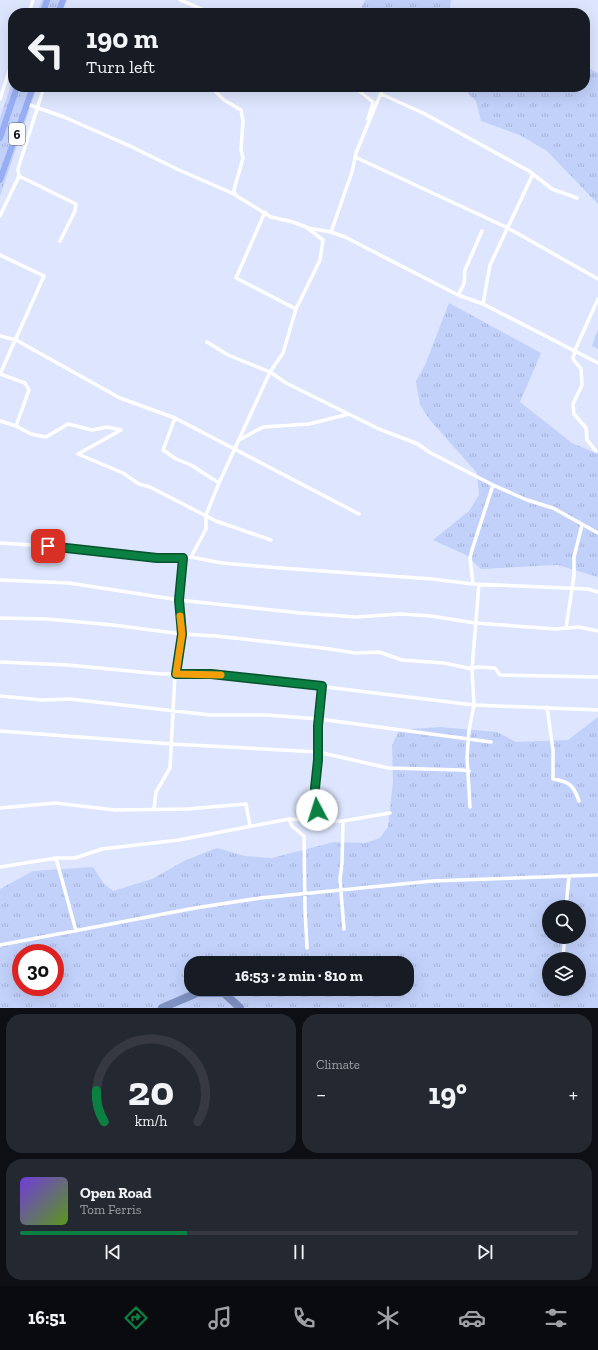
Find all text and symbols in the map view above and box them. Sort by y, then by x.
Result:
text: 190 m [86,22,158,55]
icon: left [20,24,72,76]
text: Turn left [86,56,155,78]
road number: 6 [9,123,25,145]
pin [31,529,65,563]
icon: arrive [37,535,59,557]
position arrow [296,789,338,831]
map controls [542,900,586,996]
button: search [542,900,586,944]
speed limit sign: 30 [12,944,64,996]
button: layers [542,952,586,996]
text: 16:53 · 2 min · 810 m [235,967,363,985]
text: Climate [316,1057,360,1072]
text: 20 [128,1065,174,1115]
text: 19° [428,1076,467,1112]
text: − [316,1081,326,1108]
text: + [569,1081,578,1108]
text: km/h [135,1112,167,1129]
text: Open Road [80,1184,152,1202]
text: Tom Ferris [80,1202,141,1217]
icon: previous [102,1241,124,1263]
icon: pause [288,1241,310,1263]
icon: next [474,1241,496,1263]
icon: directions [122,1304,150,1332]
icon: music [206,1304,234,1332]
icon: phone [290,1304,318,1332]
icon: climate [374,1304,402,1332]
icon: car [458,1304,486,1332]
icon: filters [542,1304,570,1332]
text: 16:51 [28,1307,66,1329]

